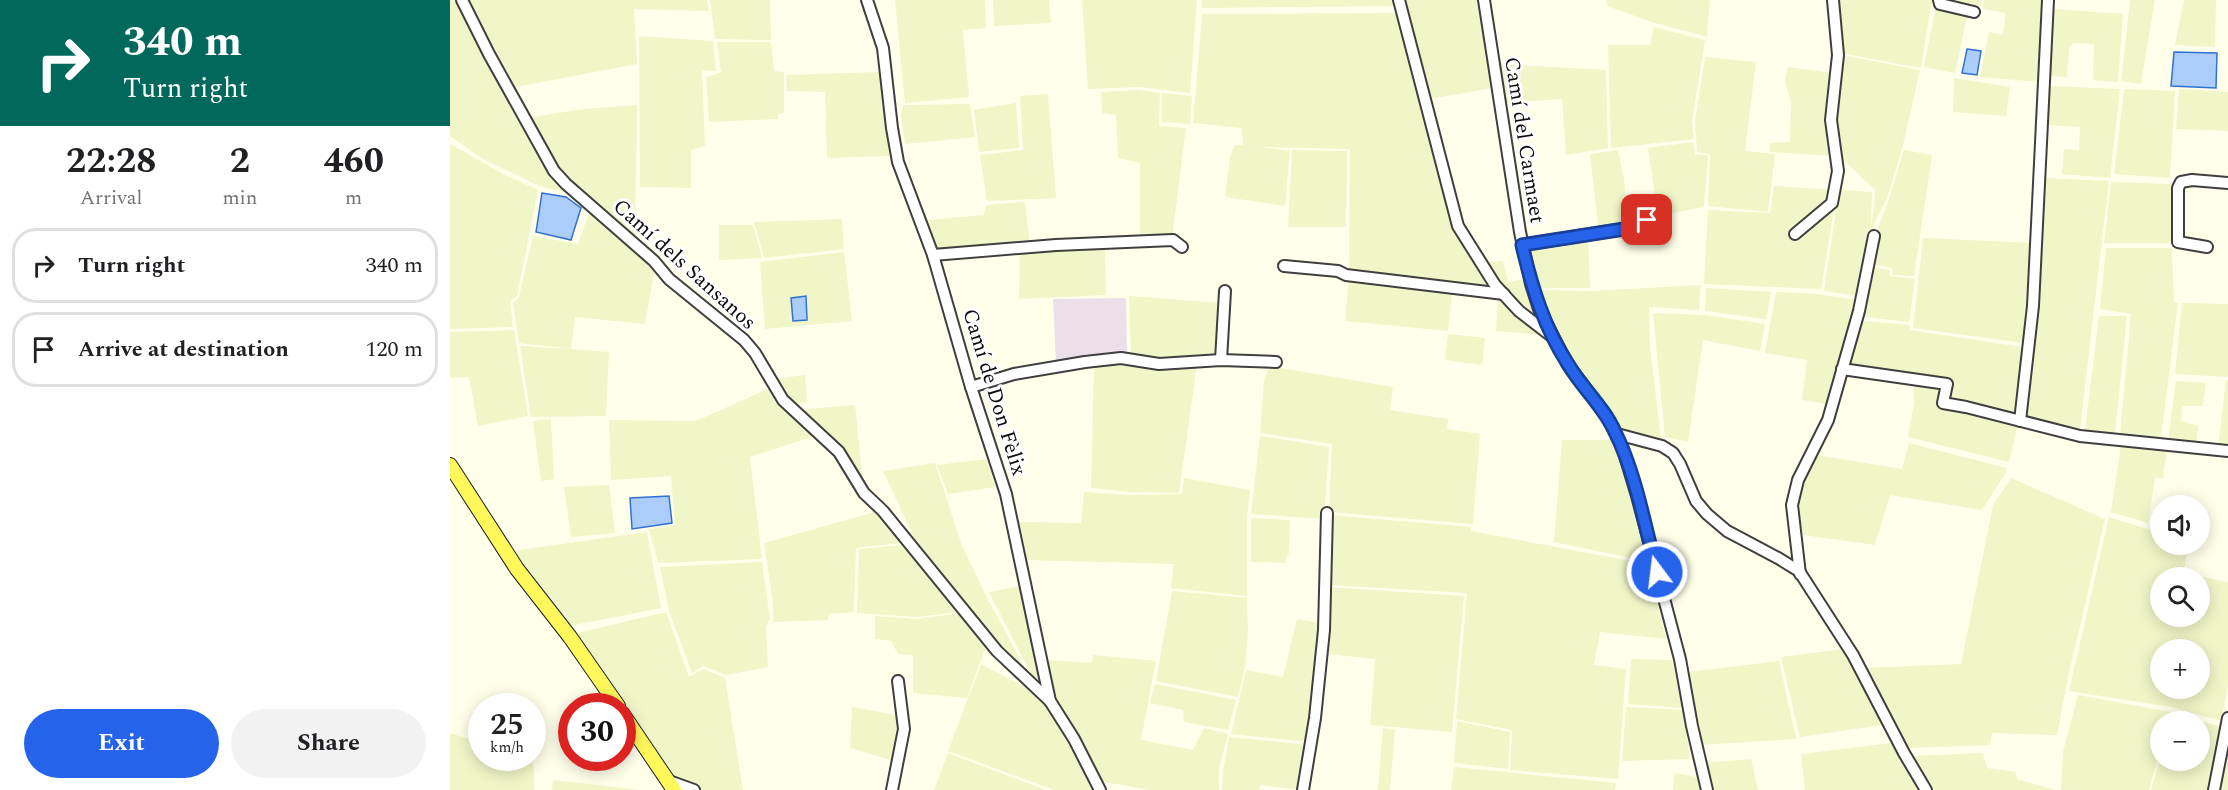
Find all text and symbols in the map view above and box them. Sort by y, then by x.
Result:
text: 340 m [123,11,242,74]
icon: right [24,24,102,102]
street label: Camí del Carmaet [1495,55,1553,226]
text: Turn right [123,68,248,110]
text: 22:28 [66,134,156,189]
text: 2 [230,134,250,189]
text: 460 [323,134,384,189]
text: Arrival [80,183,142,213]
text: min [222,183,257,213]
text: m [345,183,362,213]
street label: Camí dels Sansanos [605,191,763,338]
pin [1621,194,1672,245]
icon: arrive [1630,203,1663,236]
icon: right [27,249,60,282]
text: Turn right [78,249,185,282]
text: 340 m [366,249,423,282]
street label: Camí de Don Fèlix [953,305,1035,480]
icon: arrive [27,333,60,366]
text: Arrive at destination [78,333,289,366]
text: 120 m [366,333,423,366]
map controls [2150,495,2210,771]
button: sound [2150,495,2210,555]
position arrow [1625,540,1689,604]
button: search [2150,567,2210,627]
button: + [2150,639,2210,699]
speed limit sign: 30 [558,693,636,771]
text: 25 [490,702,524,748]
button: Exit [24,709,219,778]
button: Share [231,709,426,778]
button: − [2150,711,2210,771]
text: km/h [490,736,524,759]

